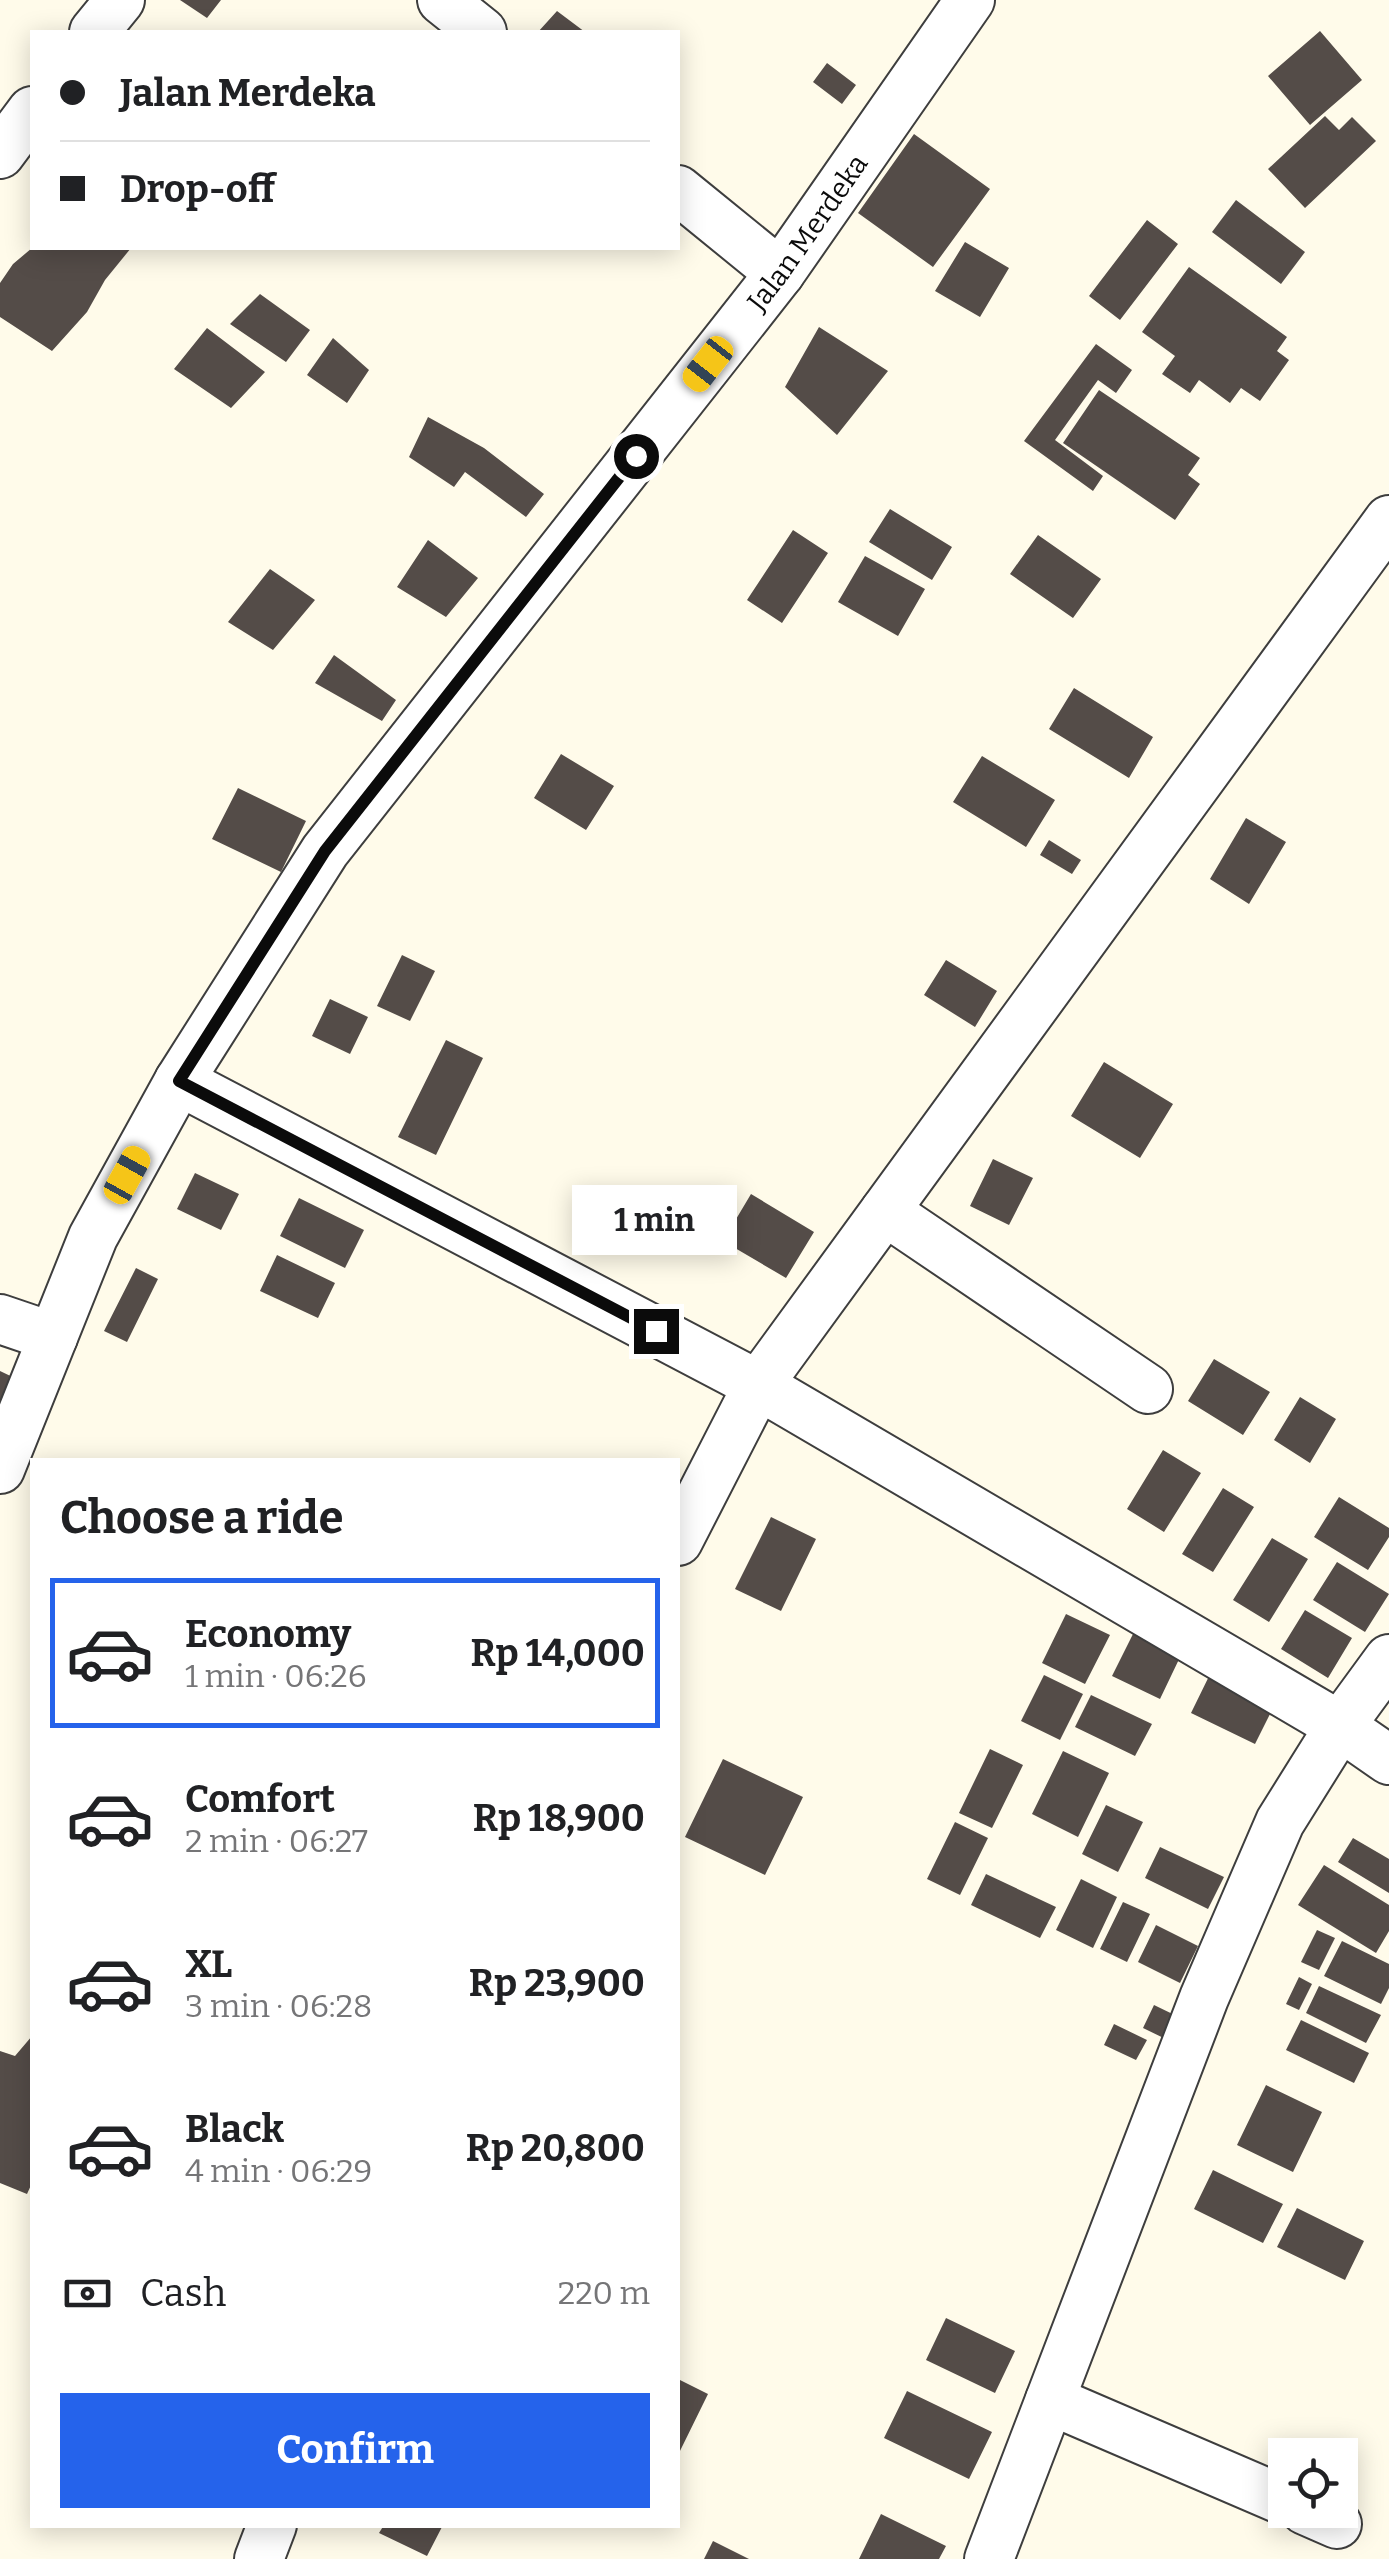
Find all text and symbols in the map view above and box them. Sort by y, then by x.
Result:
text: Jalan Merdeka [120,70,376,116]
street label: Jalan Merdeka [740,148,874,318]
text: Drop-off [120,166,275,212]
car [678,331,738,397]
route start [614,434,659,479]
car [99,1141,155,1209]
callout: 1 min [574,1186,738,1256]
text: 1 min [614,1201,695,1239]
route end [634,1309,679,1354]
text: Choose a ride [60,1491,343,1545]
icon: car [65,1608,155,1698]
text: Economy [185,1611,351,1657]
text: Rp 14,000 [470,1630,645,1676]
text: 1 min · 06:26 [185,1657,367,1695]
icon: car [65,1773,155,1863]
text: Comfort [185,1776,335,1822]
text: Rp 18,900 [473,1795,645,1841]
text: 2 min · 06:27 [185,1822,368,1860]
icon: car [65,1938,155,2028]
text: XL [185,1941,232,1987]
text: Rp 23,900 [469,1960,645,2006]
text: 3 min · 06:28 [185,1987,372,2025]
icon: car [65,2103,155,2193]
text: Black [185,2106,284,2152]
text: Rp 20,800 [466,2125,645,2171]
text: 4 min · 06:29 [185,2152,372,2190]
icon: cash [60,2266,115,2321]
text: Cash [140,2270,226,2316]
text: 220 m [558,2274,650,2312]
button: Confirm [60,2393,650,2508]
map controls [1268,2438,1358,2528]
button: locate [1268,2438,1358,2528]

